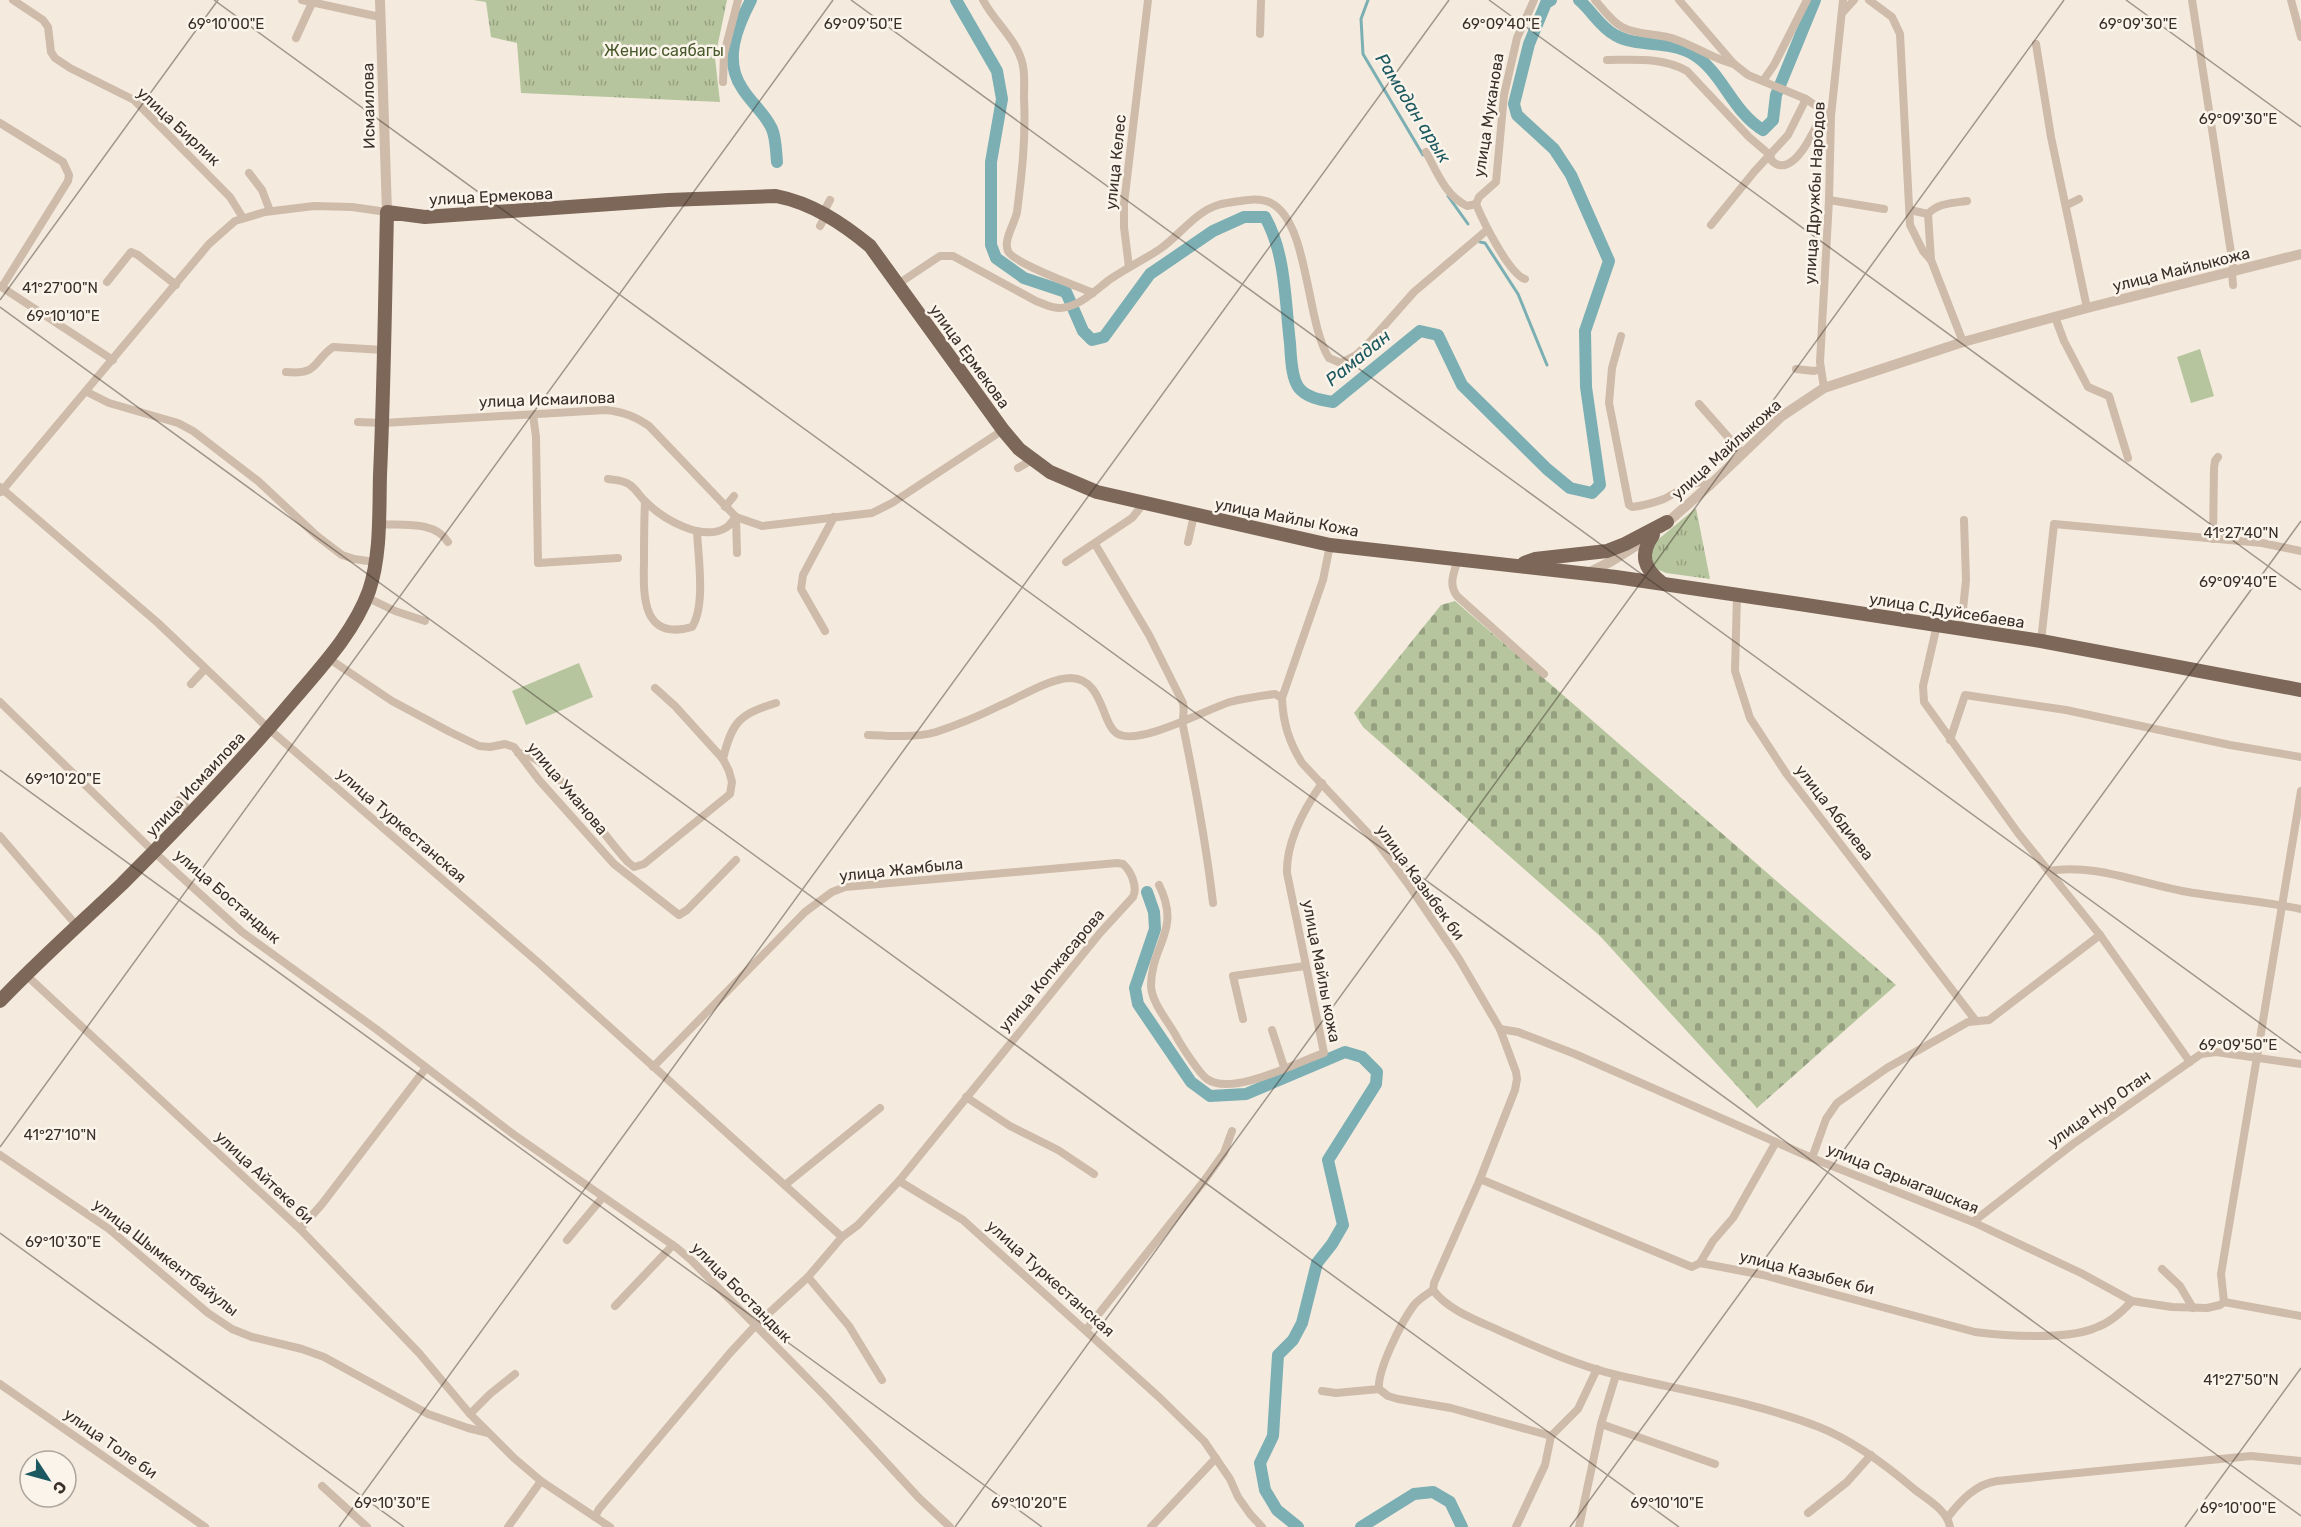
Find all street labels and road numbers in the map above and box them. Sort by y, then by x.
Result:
street label: улица Муканова [1469,52,1508,179]
street label: Исмаилова [358,63,379,149]
street label: улица Бирлик [133,83,225,170]
street label: улица Дружбы Народов [1800,101,1829,285]
street label: улица Келес [1101,113,1130,211]
street label: улица Ермекова [428,184,554,209]
street label: улица Майлыкожа [2111,243,2252,296]
street label: улица Ермекова [925,300,1014,412]
street label: улица Исмаилова [479,388,616,411]
street label: улица Майлыкожа [1668,395,1785,504]
street label: улица Майлы Кожа [1213,494,1361,541]
street label: улица С.Дуйсебаева [1868,589,2026,632]
street label: улица Исмаилова [142,728,249,841]
street label: улица Уманова [523,738,612,839]
street label: улица Абдиева [1791,761,1878,864]
street label: улица Туркестанская [333,764,470,887]
street label: улица Казыбек би [1372,821,1469,944]
street label: улица Бостандык [171,845,285,948]
street label: улица Жамбыла [838,854,964,885]
street label: улица Майлы кожа [1298,898,1345,1044]
street label: улица Копжасарова [995,905,1108,1035]
street label: улица Нур Отан [2044,1066,2154,1151]
street label: улица Айтеке би [211,1127,318,1228]
street label: улица Сарыагашская [1824,1139,1982,1218]
street label: улица Шымкентбайулы [89,1195,242,1320]
street label: улица Туркестанская [983,1216,1118,1341]
street label: улица Бостандык [687,1238,796,1347]
street label: улица Казыбек би [1737,1247,1876,1298]
street label: улица Толе би [60,1404,161,1483]

